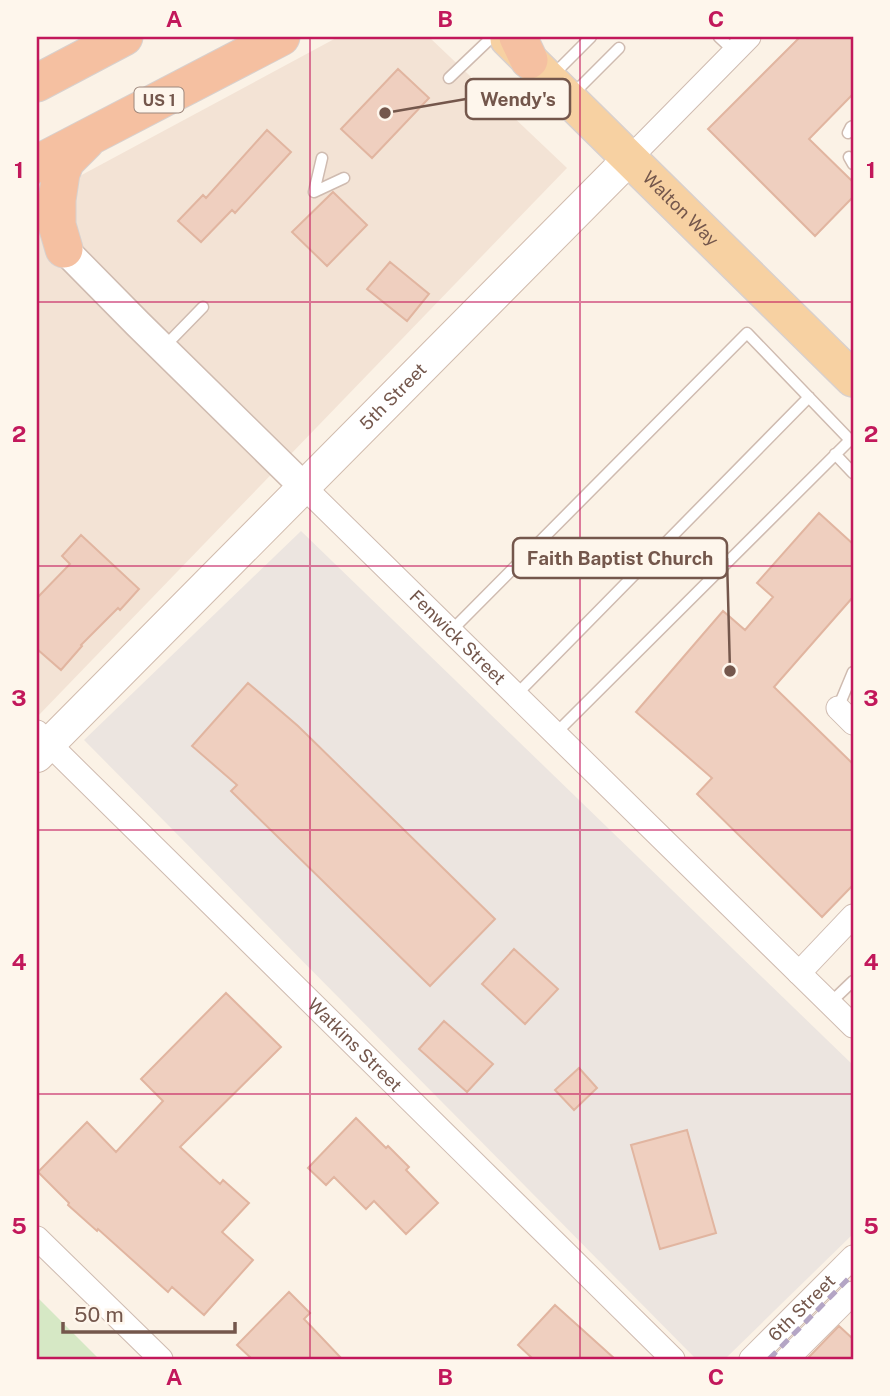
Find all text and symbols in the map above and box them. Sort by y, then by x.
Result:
text: A [166,5,183,32]
text: B [437,5,453,32]
text: C [708,5,724,32]
callout: Wendy's [466,79,570,119]
road number: US 1 [134,88,184,113]
text: Wendy's [480,88,556,110]
text: 1 [14,156,24,183]
text: 1 [866,156,876,183]
street label: Walton Way [638,167,723,251]
street label: 5th Street [355,358,431,434]
text: 2 [12,420,26,447]
text: 2 [864,420,878,447]
callout: Faith Baptist Church [513,538,727,578]
text: Faith Baptist Church [527,547,713,569]
street label: Fenwick Street [405,586,510,689]
text: 3 [11,684,27,711]
text: 3 [863,684,879,711]
text: 4 [11,948,27,975]
text: 4 [863,948,879,975]
street label: Watkins Street [303,994,406,1096]
text: 5 [11,1212,27,1239]
text: 5 [863,1212,879,1239]
street label: 6th Street [764,1270,839,1345]
scale bar [63,1291,234,1335]
text: 50 m [74,1302,124,1327]
text: A [166,1363,183,1390]
text: B [437,1363,453,1390]
text: C [708,1363,724,1390]

